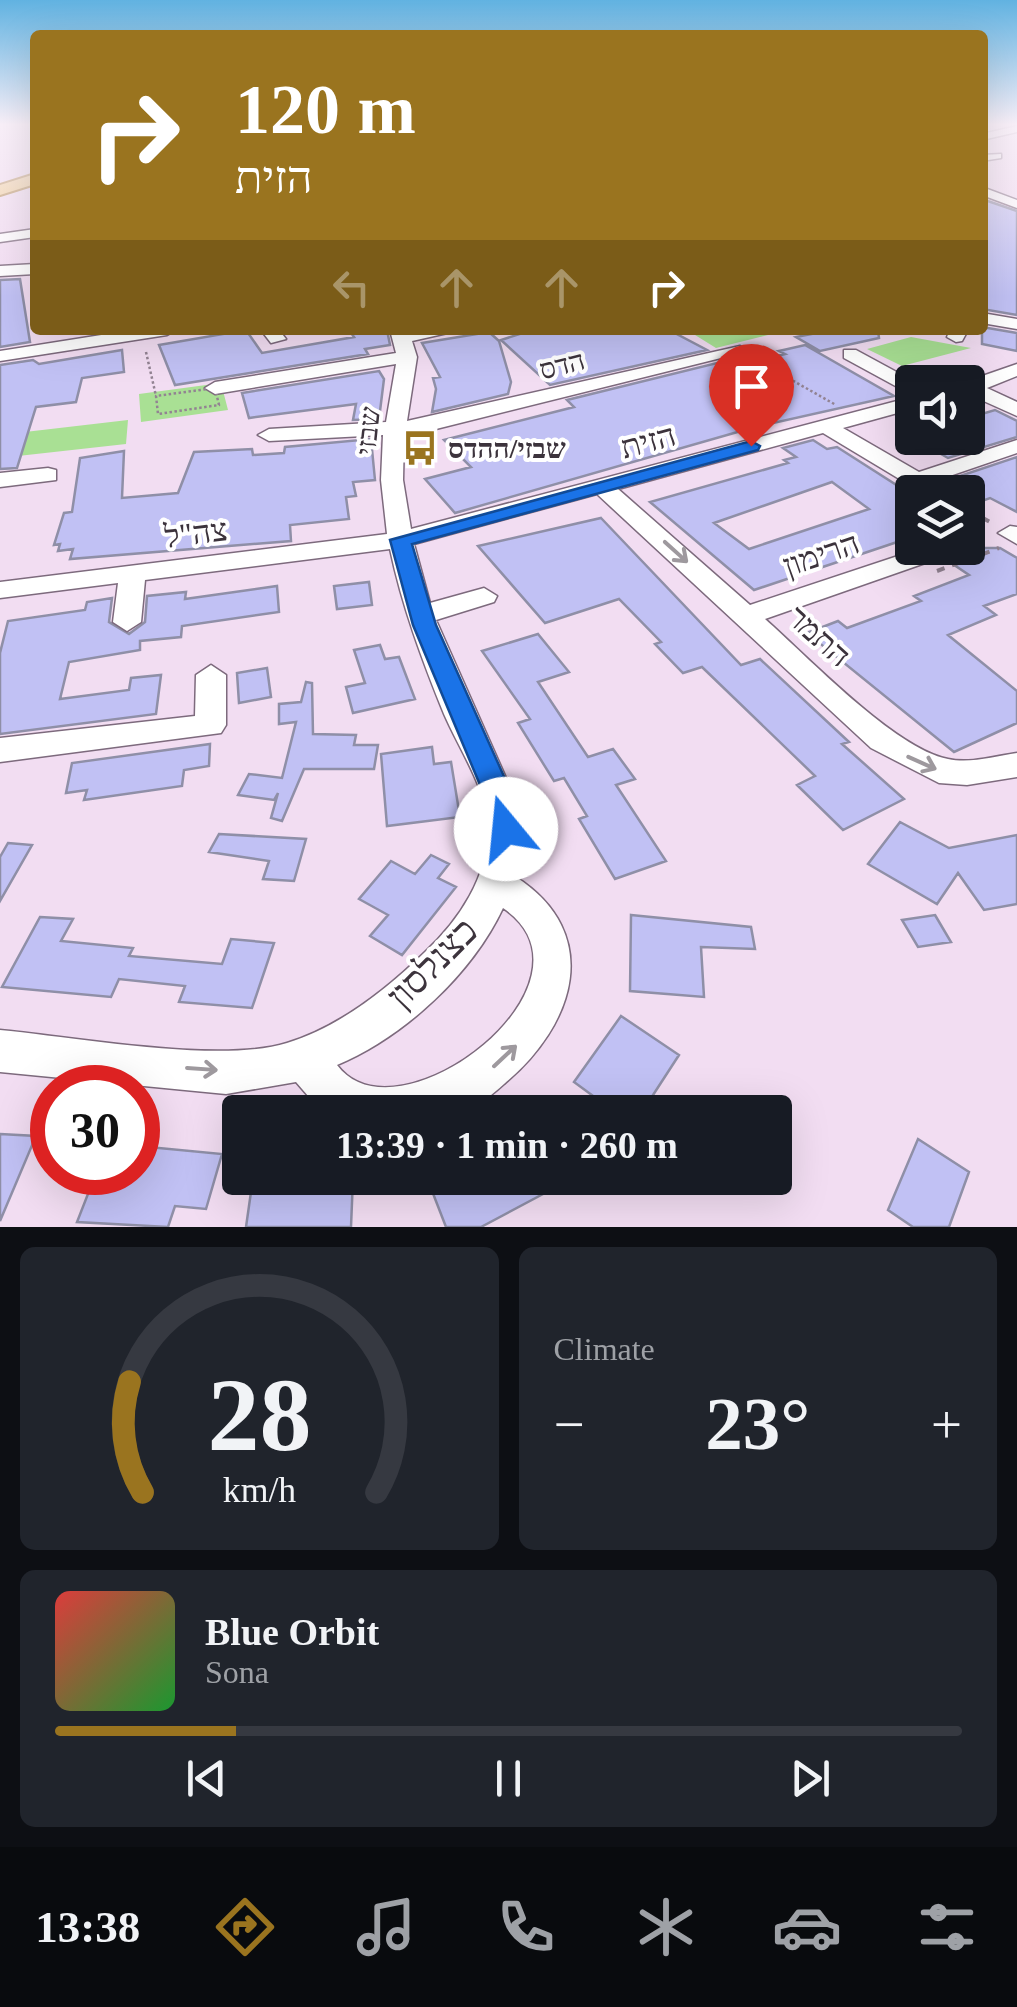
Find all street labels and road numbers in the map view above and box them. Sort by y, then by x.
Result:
street label: הדס [536,344,588,386]
street label: שבזי [350,405,386,457]
street label: הזית [617,416,679,466]
street label: צה"ל [161,511,230,555]
street label: הרימון [778,524,864,584]
street label: התמר [780,598,858,674]
street label: כצנלסון [378,909,486,1017]

